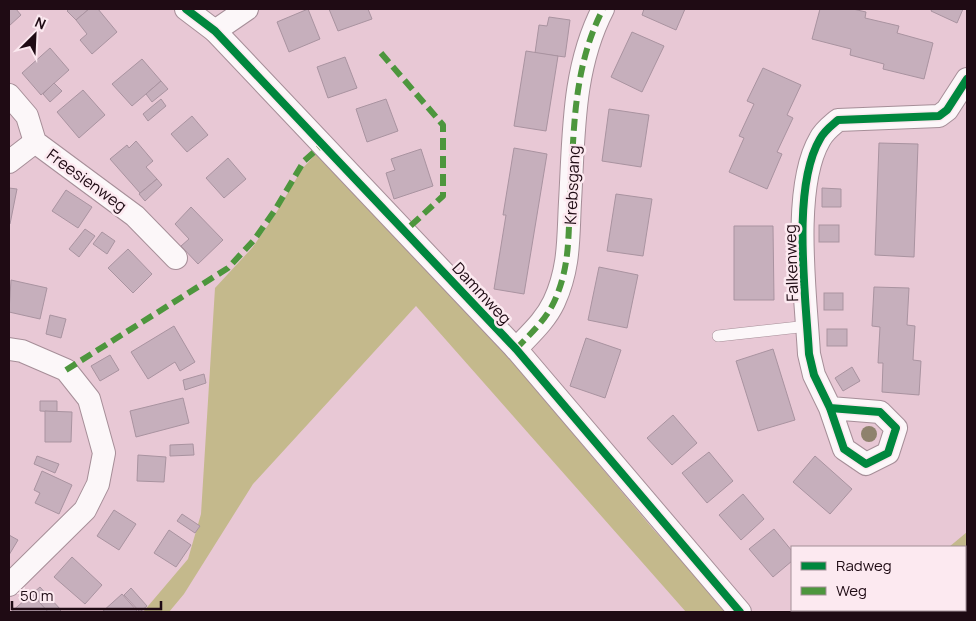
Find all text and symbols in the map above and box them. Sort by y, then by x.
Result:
north arrow [10,10,60,60]
text: N [32,12,49,33]
street label: Freesienweg [43,144,131,216]
street label: Krebsgang [559,145,585,225]
street label: Falkenweg [779,224,803,302]
street label: Dammweg [448,257,516,329]
legend [791,546,966,611]
text: Radweg [836,555,892,576]
scale bar [12,578,161,610]
text: Weg [836,580,867,601]
text: 50 m [20,585,54,606]

